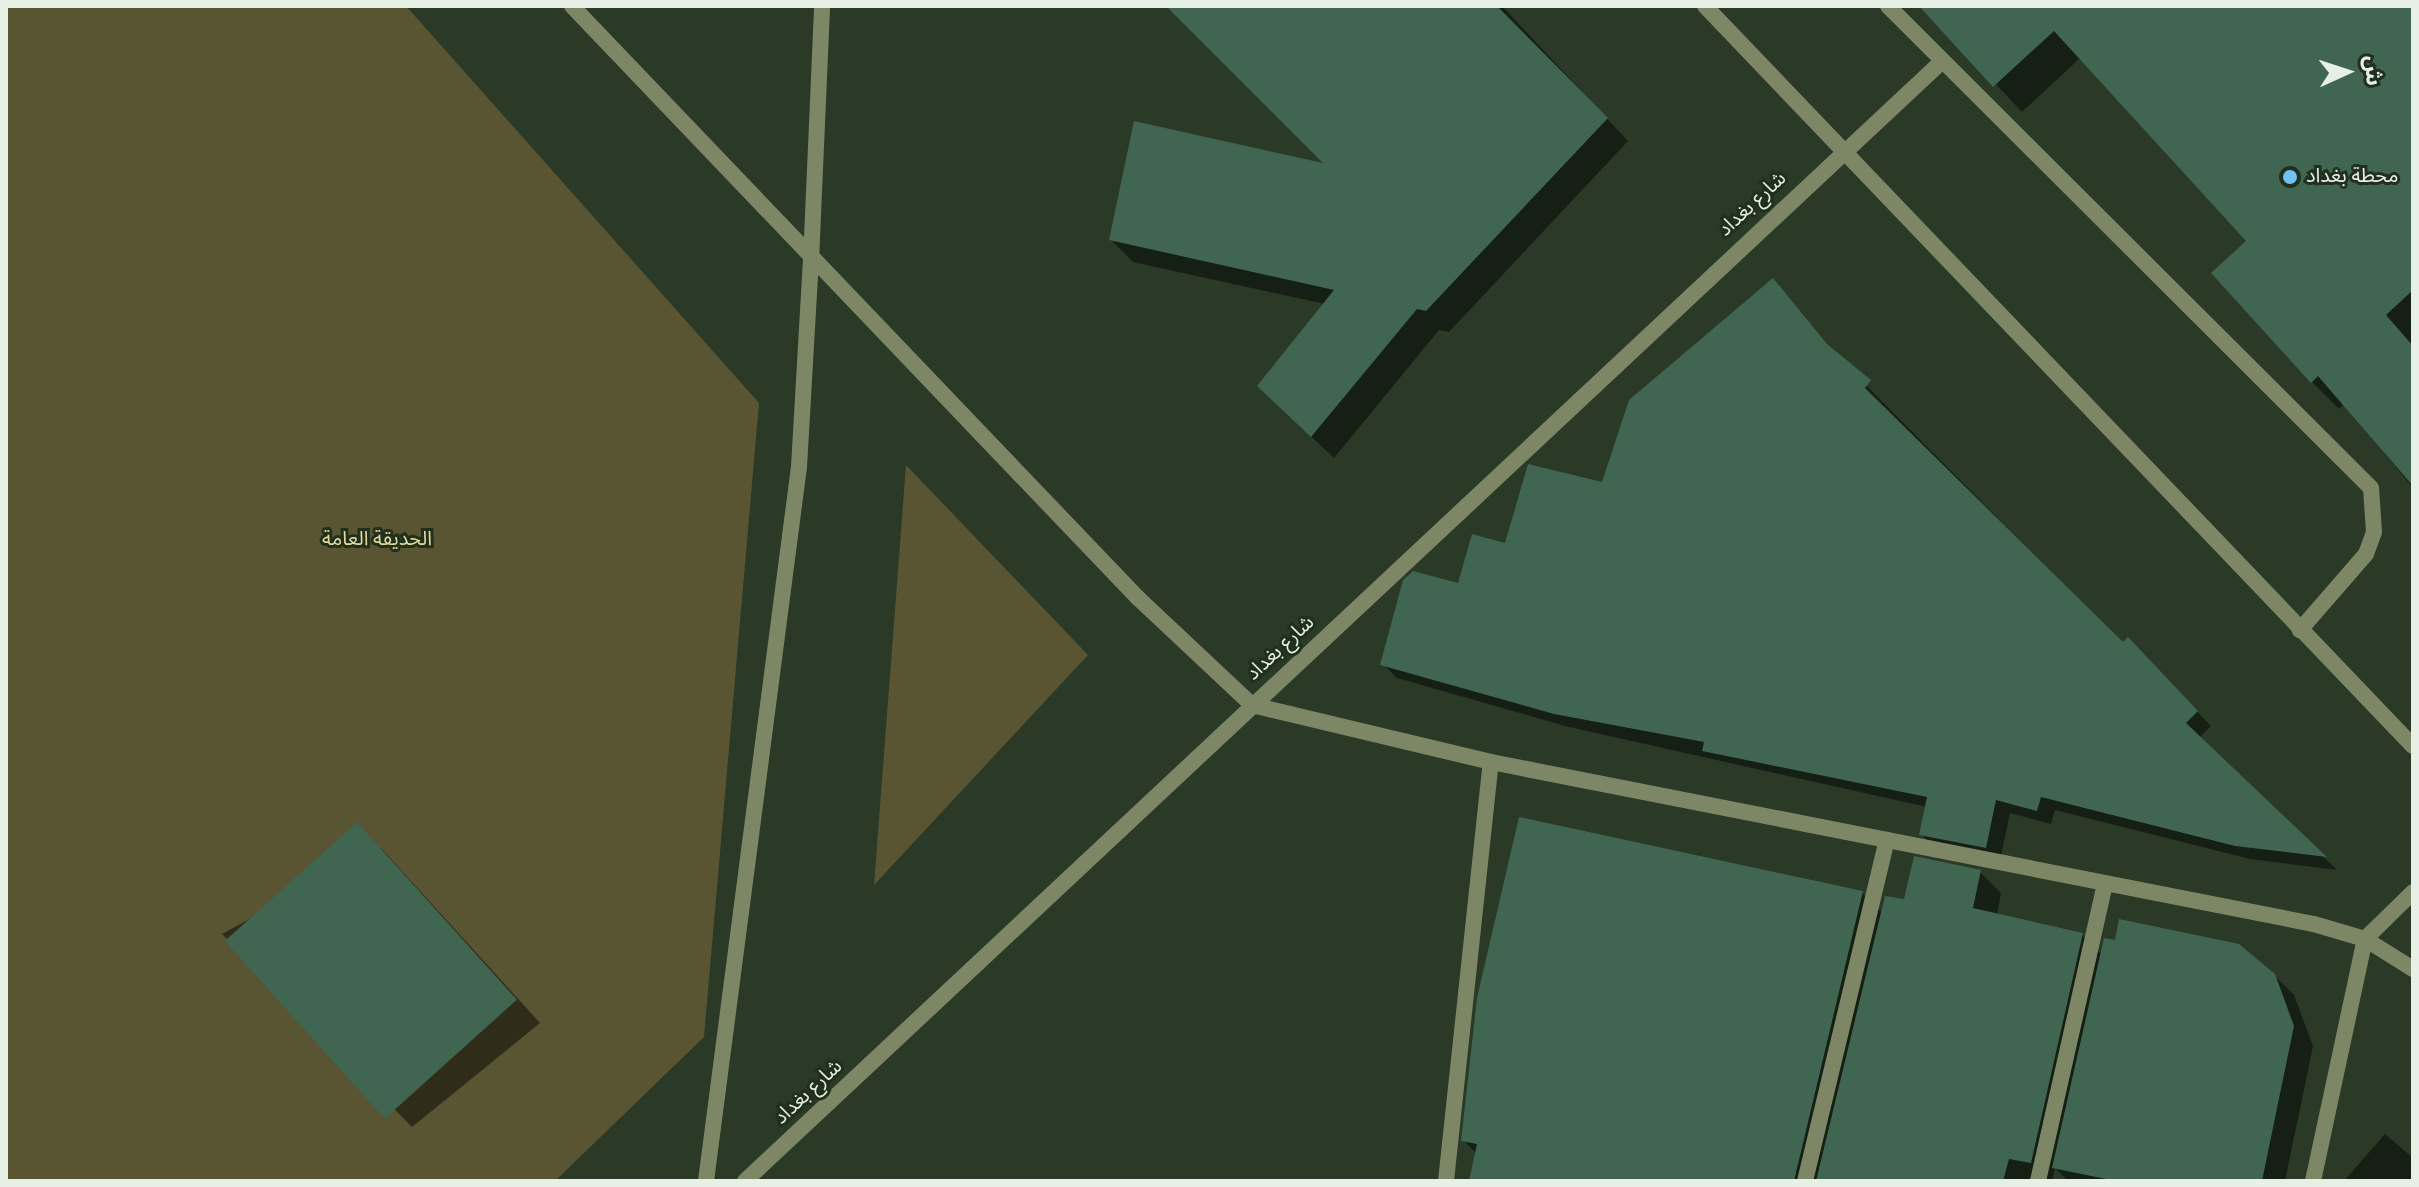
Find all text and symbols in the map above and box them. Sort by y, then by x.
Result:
north arrow [2307,32,2387,112]
text: ش [2357,55,2386,86]
place label: محطة بغداد [2306,165,2399,189]
street label: شارع بغداد [1714,167,1792,243]
marker: محطة بغداد [2281,168,2299,186]
park label: الحديقة العامة [322,528,432,552]
street label: شارع بغداد [1242,611,1320,687]
street label: شارع بغداد [770,1055,848,1131]

